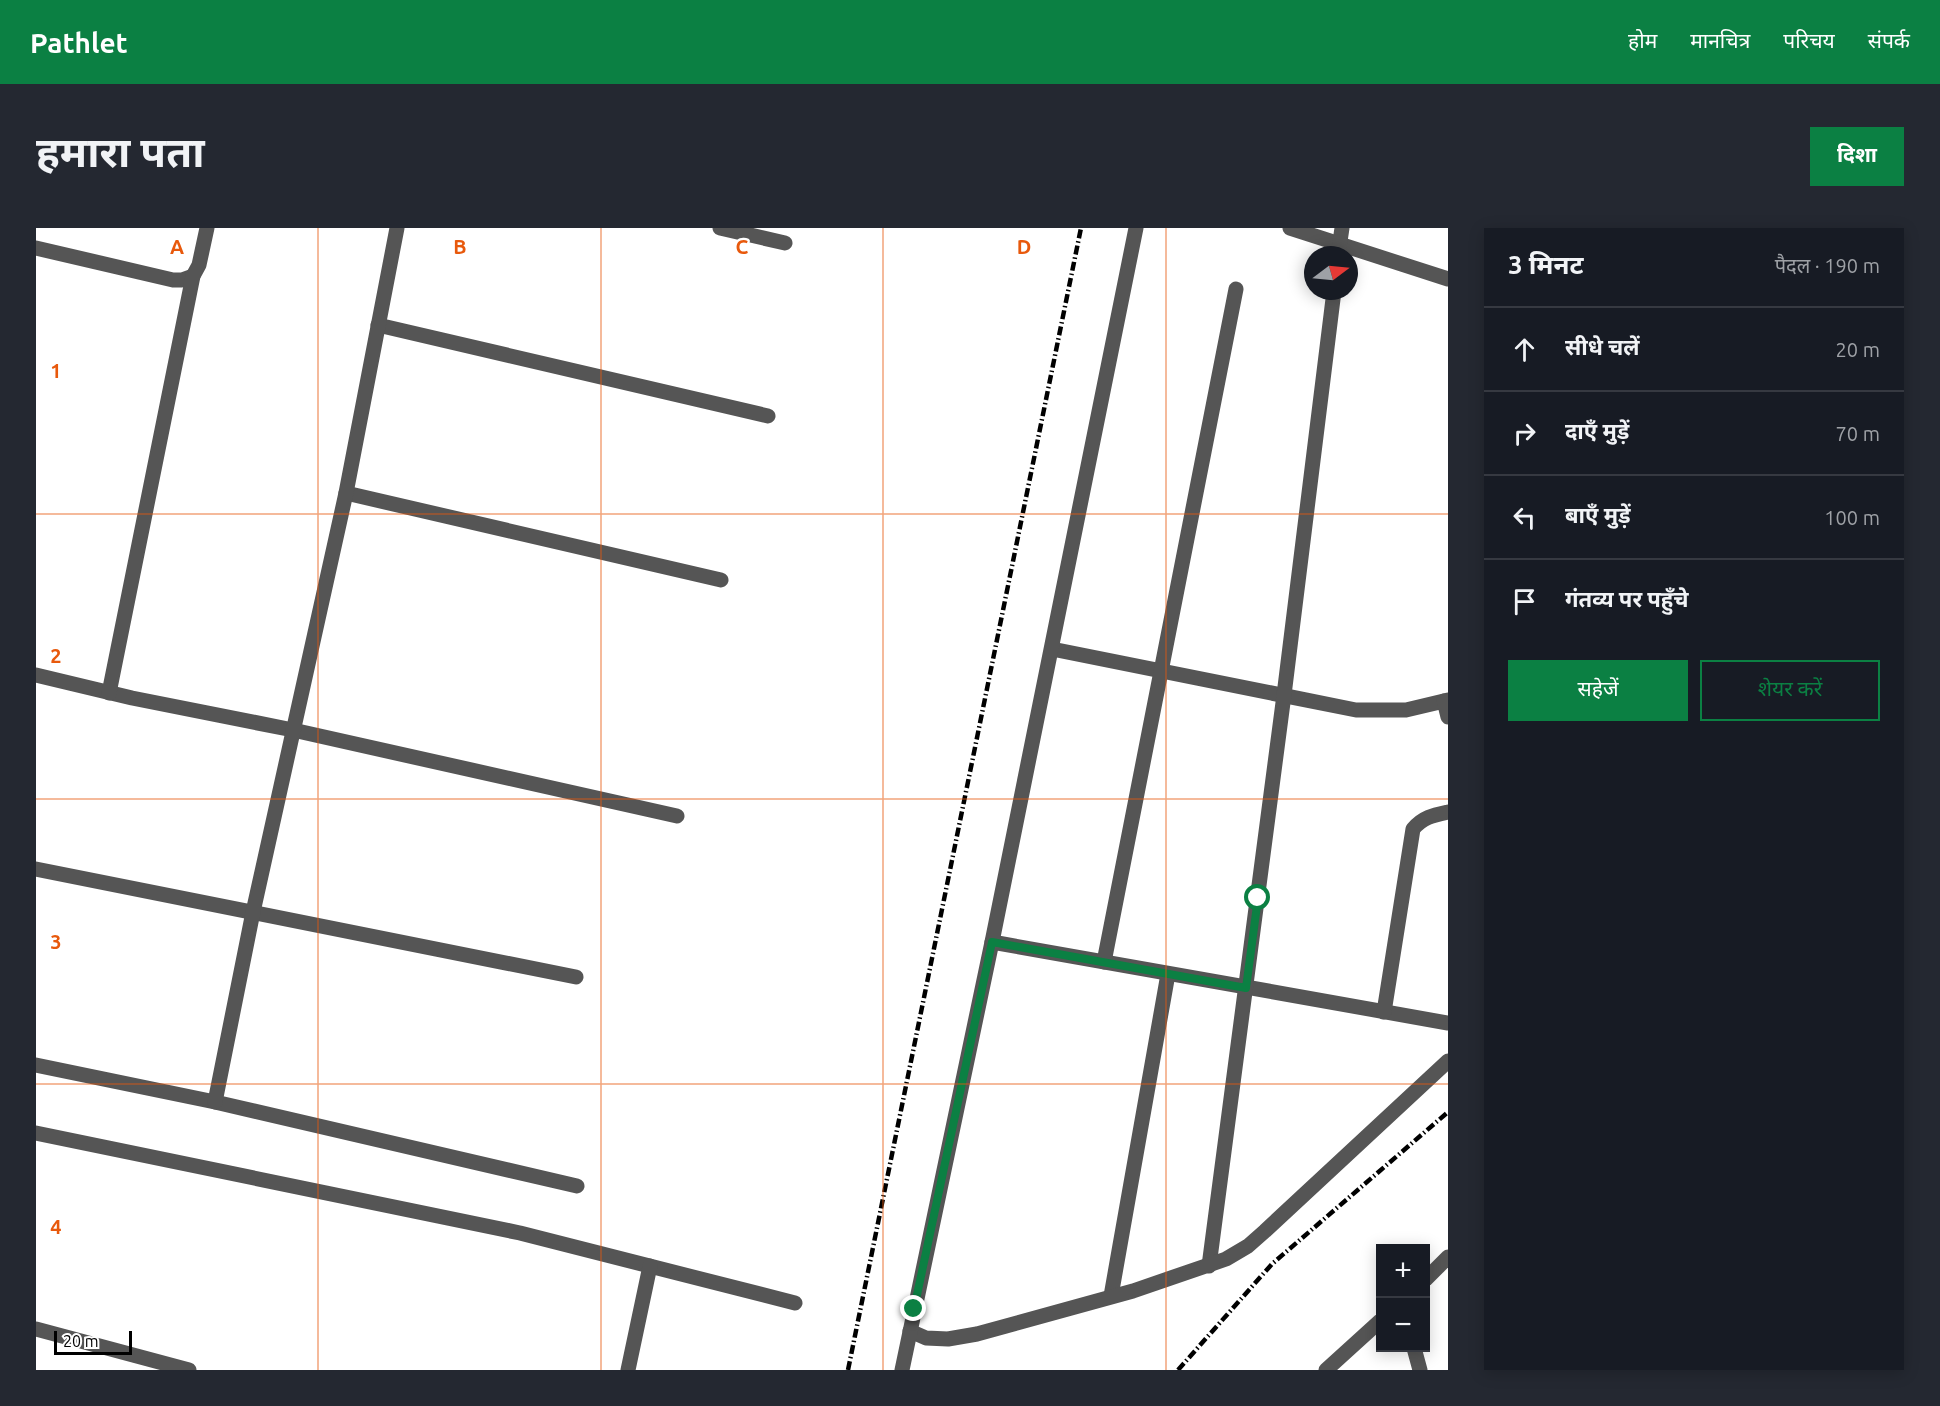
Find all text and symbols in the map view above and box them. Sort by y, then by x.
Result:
text: Pathlet [30,27,128,58]
text: होम [1628,28,1657,52]
text: मानचित्र [1690,28,1750,52]
text: परिचय [1783,28,1835,52]
text: संपर्क [1868,28,1910,52]
button: दिशा [1810,127,1904,186]
text: हमारा पता [36,128,205,175]
text: A [170,235,184,258]
text: B [453,235,467,258]
text: C [736,235,749,258]
text: D [1017,235,1031,258]
north arrow [1304,246,1358,300]
text: 3 मिनट [1508,250,1583,279]
text: पैदल · 190 m [1775,254,1880,277]
icon: ahead [1508,333,1541,366]
text: सीधे चलें [1565,334,1640,359]
text: 20 m [1836,338,1880,361]
text: 1 [50,359,62,382]
icon: right [1508,417,1541,450]
text: दाएँ मुड़ें [1565,418,1629,443]
text: 70 m [1836,422,1880,445]
icon: left [1508,501,1541,534]
text: बाएँ मुड़ें [1565,502,1631,527]
text: 100 m [1824,506,1880,529]
icon: arrive [1508,585,1541,618]
text: गंतव्य पर पहुँचे [1565,586,1689,611]
text: 2 [50,644,62,667]
button: सहेजें [1508,660,1688,721]
button: शेयर करें [1700,660,1880,721]
route start [1244,884,1270,910]
text: 3 [50,930,62,953]
text: 4 [50,1215,62,1238]
map controls [1376,1244,1430,1352]
button: + [1376,1244,1430,1298]
route end [900,1295,926,1321]
button: − [1376,1298,1430,1352]
scale bar [54,1328,132,1356]
text: 20 m [63,1332,99,1350]

